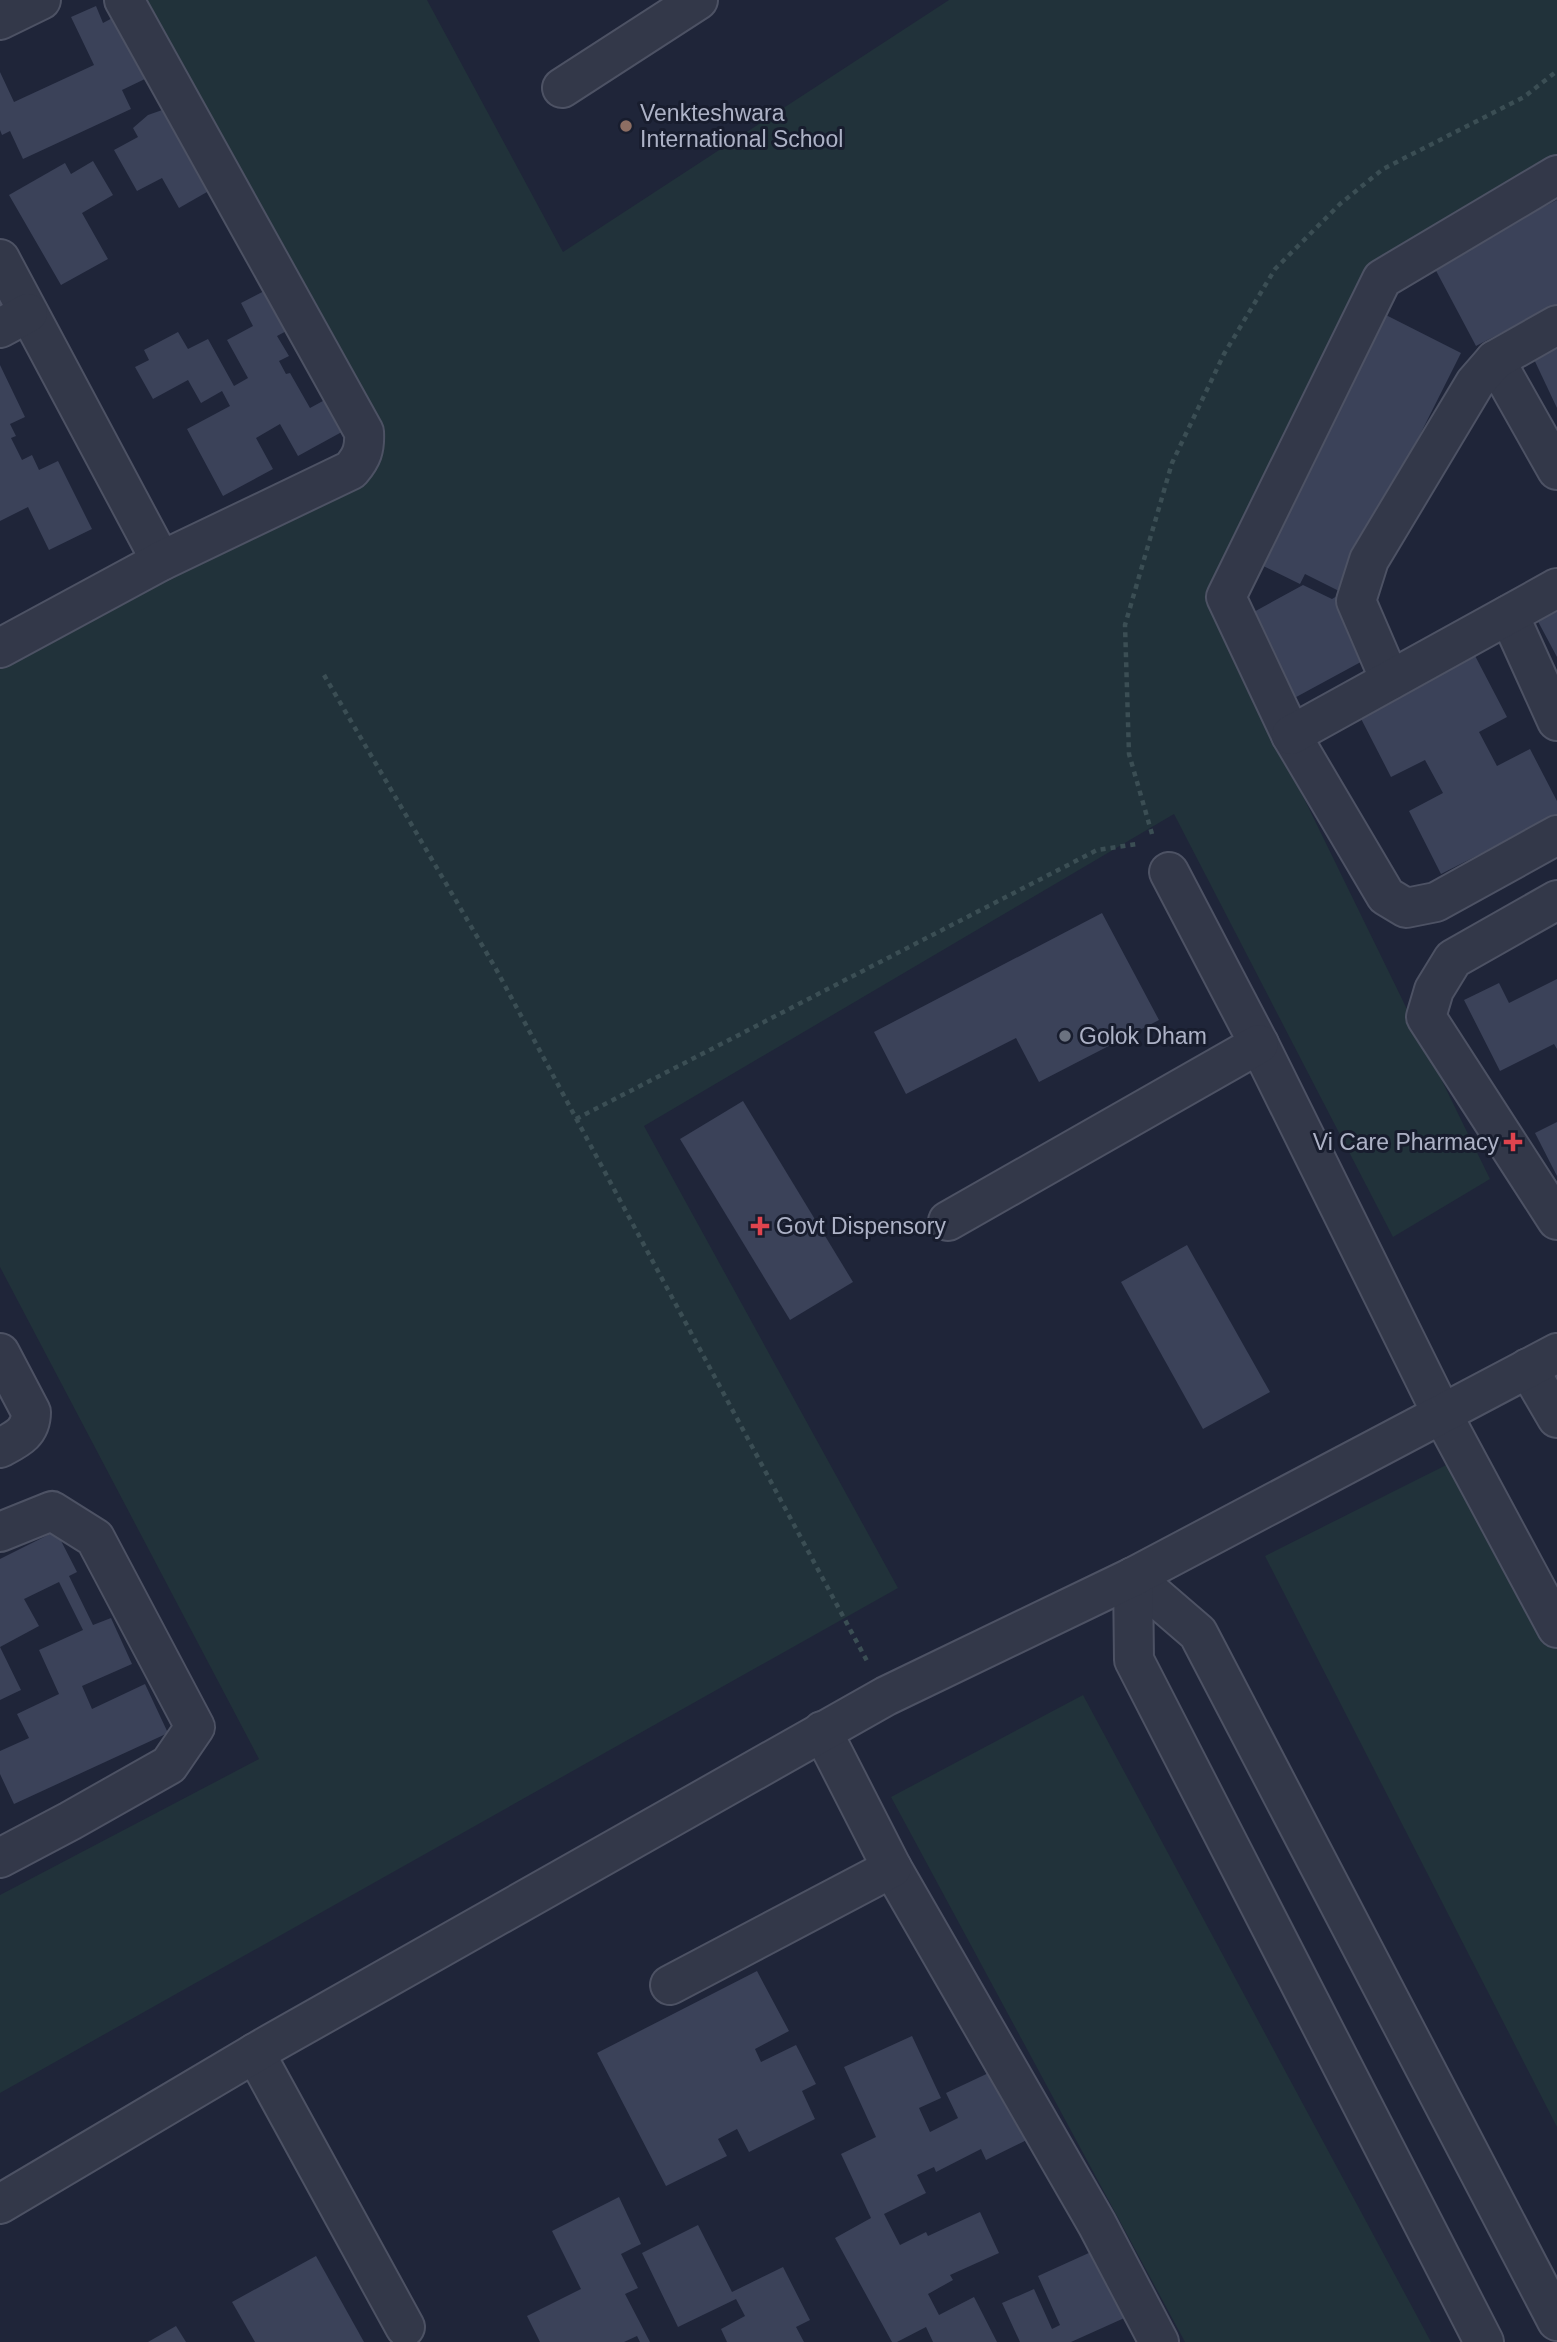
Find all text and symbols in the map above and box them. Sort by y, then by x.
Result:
place label: Venkteshwara International School [640,100,843,152]
marker: Venkteshwara International School [618,118,634,134]
place label: Golok Dham [1079,1023,1207,1049]
marker: Golok Dham [1057,1028,1073,1044]
place label: Vi Care Pharmacy [1313,1129,1499,1155]
marker: Vi Care Pharmacy [1505,1134,1521,1150]
place label: Govt Dispensory [776,1213,947,1239]
marker: Govt Dispensory [750,1216,770,1236]

